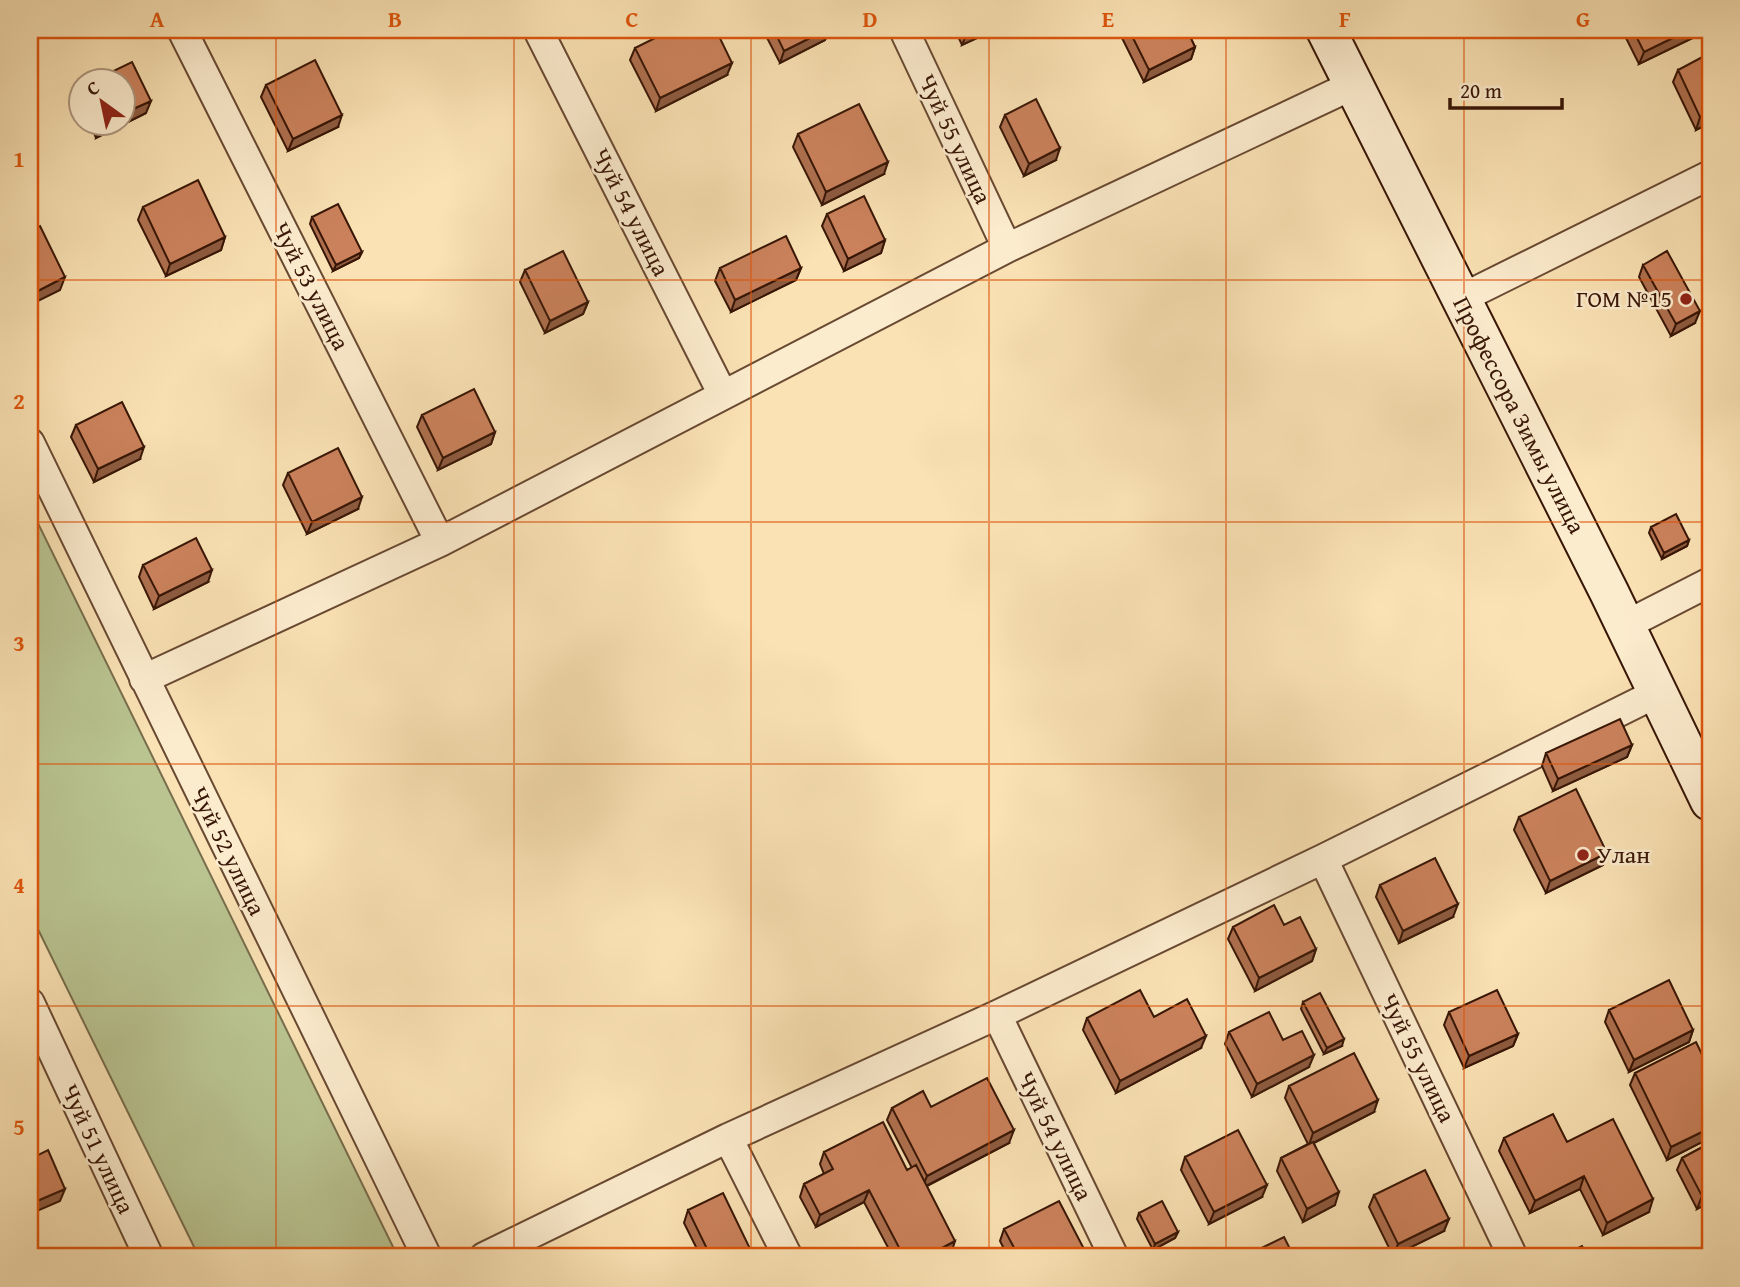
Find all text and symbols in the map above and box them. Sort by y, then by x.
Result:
text: A [150,2,165,35]
text: B [388,2,402,35]
text: C [625,2,639,35]
text: D [863,2,878,35]
text: E [1102,2,1114,35]
text: F [1339,2,1351,35]
text: G [1576,2,1590,35]
north arrow [66,66,136,136]
scale bar [1450,66,1562,110]
street label: Чуй 55 улица [910,68,1001,210]
text: С [81,73,105,102]
text: 20 m [1460,75,1502,106]
text: 1 [13,142,25,175]
street label: Чуй 54 улица [584,142,679,282]
street label: Чуй 53 улица [264,216,359,356]
place label: ГОМ №15 [1576,281,1672,316]
street label: Профессора Зимы улица [1444,290,1595,540]
marker: ГОМ №15 [1678,291,1694,307]
text: 2 [13,384,25,417]
text: 3 [13,626,25,659]
street label: Чуй 52 улица [182,780,275,922]
place label: Улан [1597,837,1650,872]
marker: Улан [1575,847,1591,863]
text: 4 [13,868,25,901]
street label: Чуй 55 улица [1372,987,1465,1129]
street label: Чуй 54 улица [1009,1065,1102,1207]
street label: Чуй 51 улица [53,1078,144,1220]
text: 5 [13,1110,25,1143]

